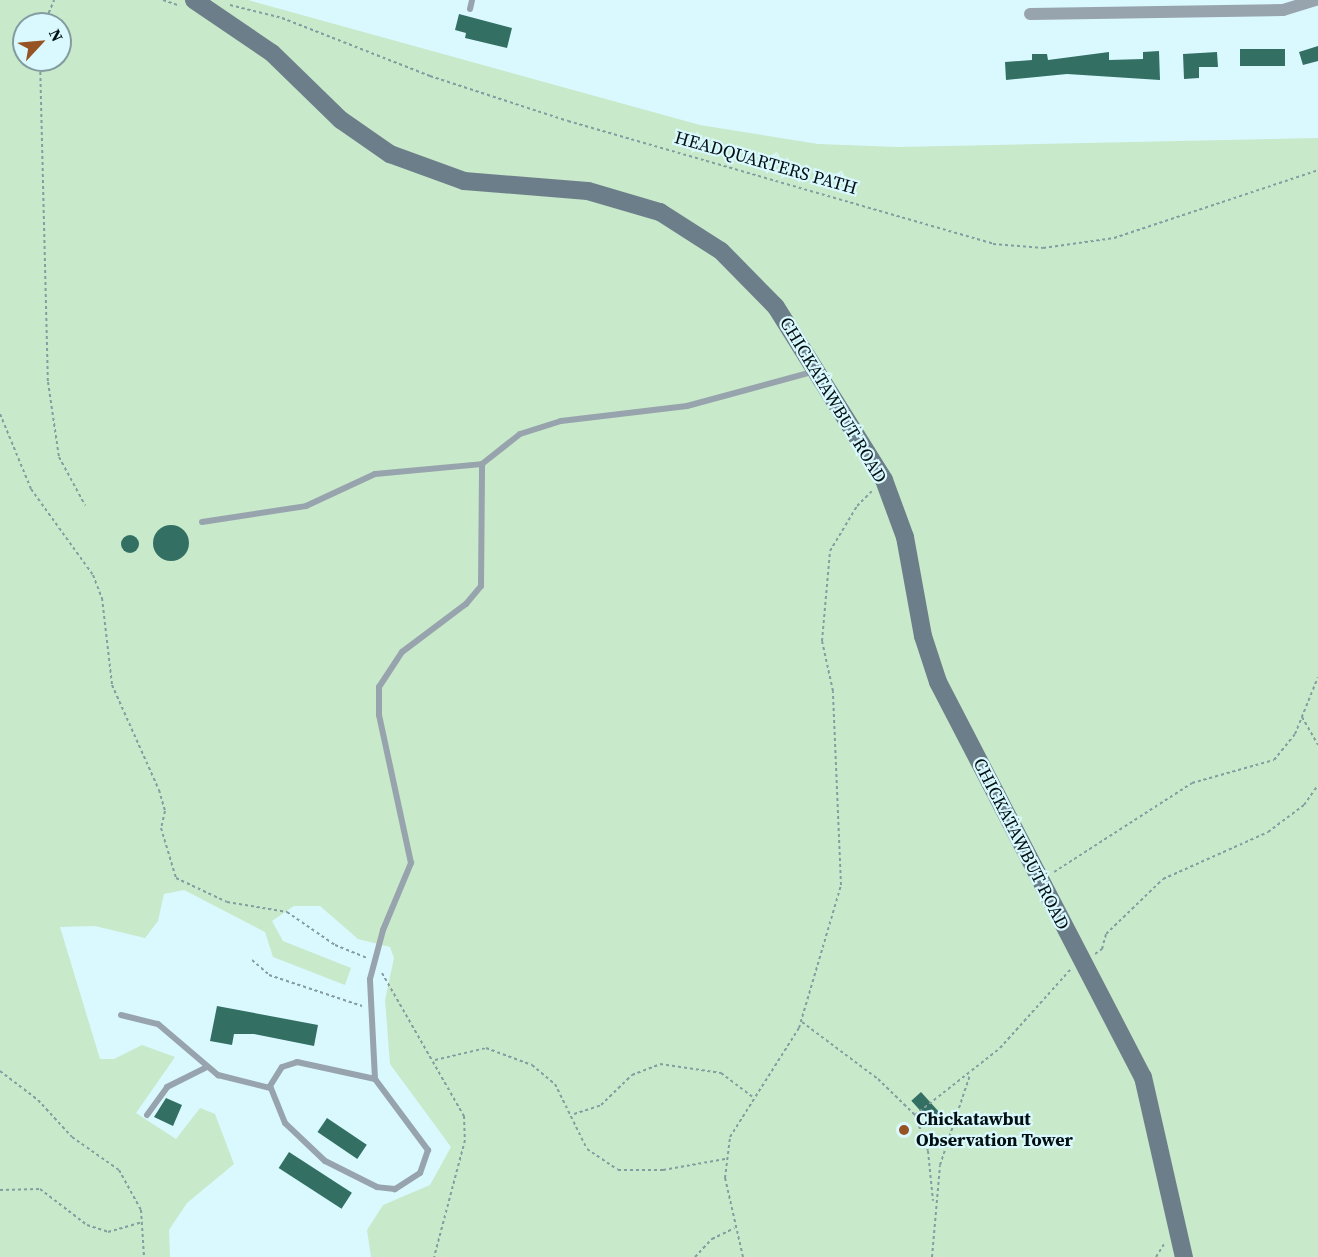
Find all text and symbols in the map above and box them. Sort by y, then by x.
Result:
north arrow [12,12,72,72]
text: N [44,25,69,45]
street label: HEADQUARTERS PATH [672,127,860,199]
street label: CHICKATAWBUT ROAD [775,313,891,487]
street label: CHICKATAWBUT ROAD [968,754,1074,934]
place label: Chickatawbut Observation Tower [916,1109,1073,1152]
marker: Chickatawbut Observation Tower [897,1123,911,1137]

